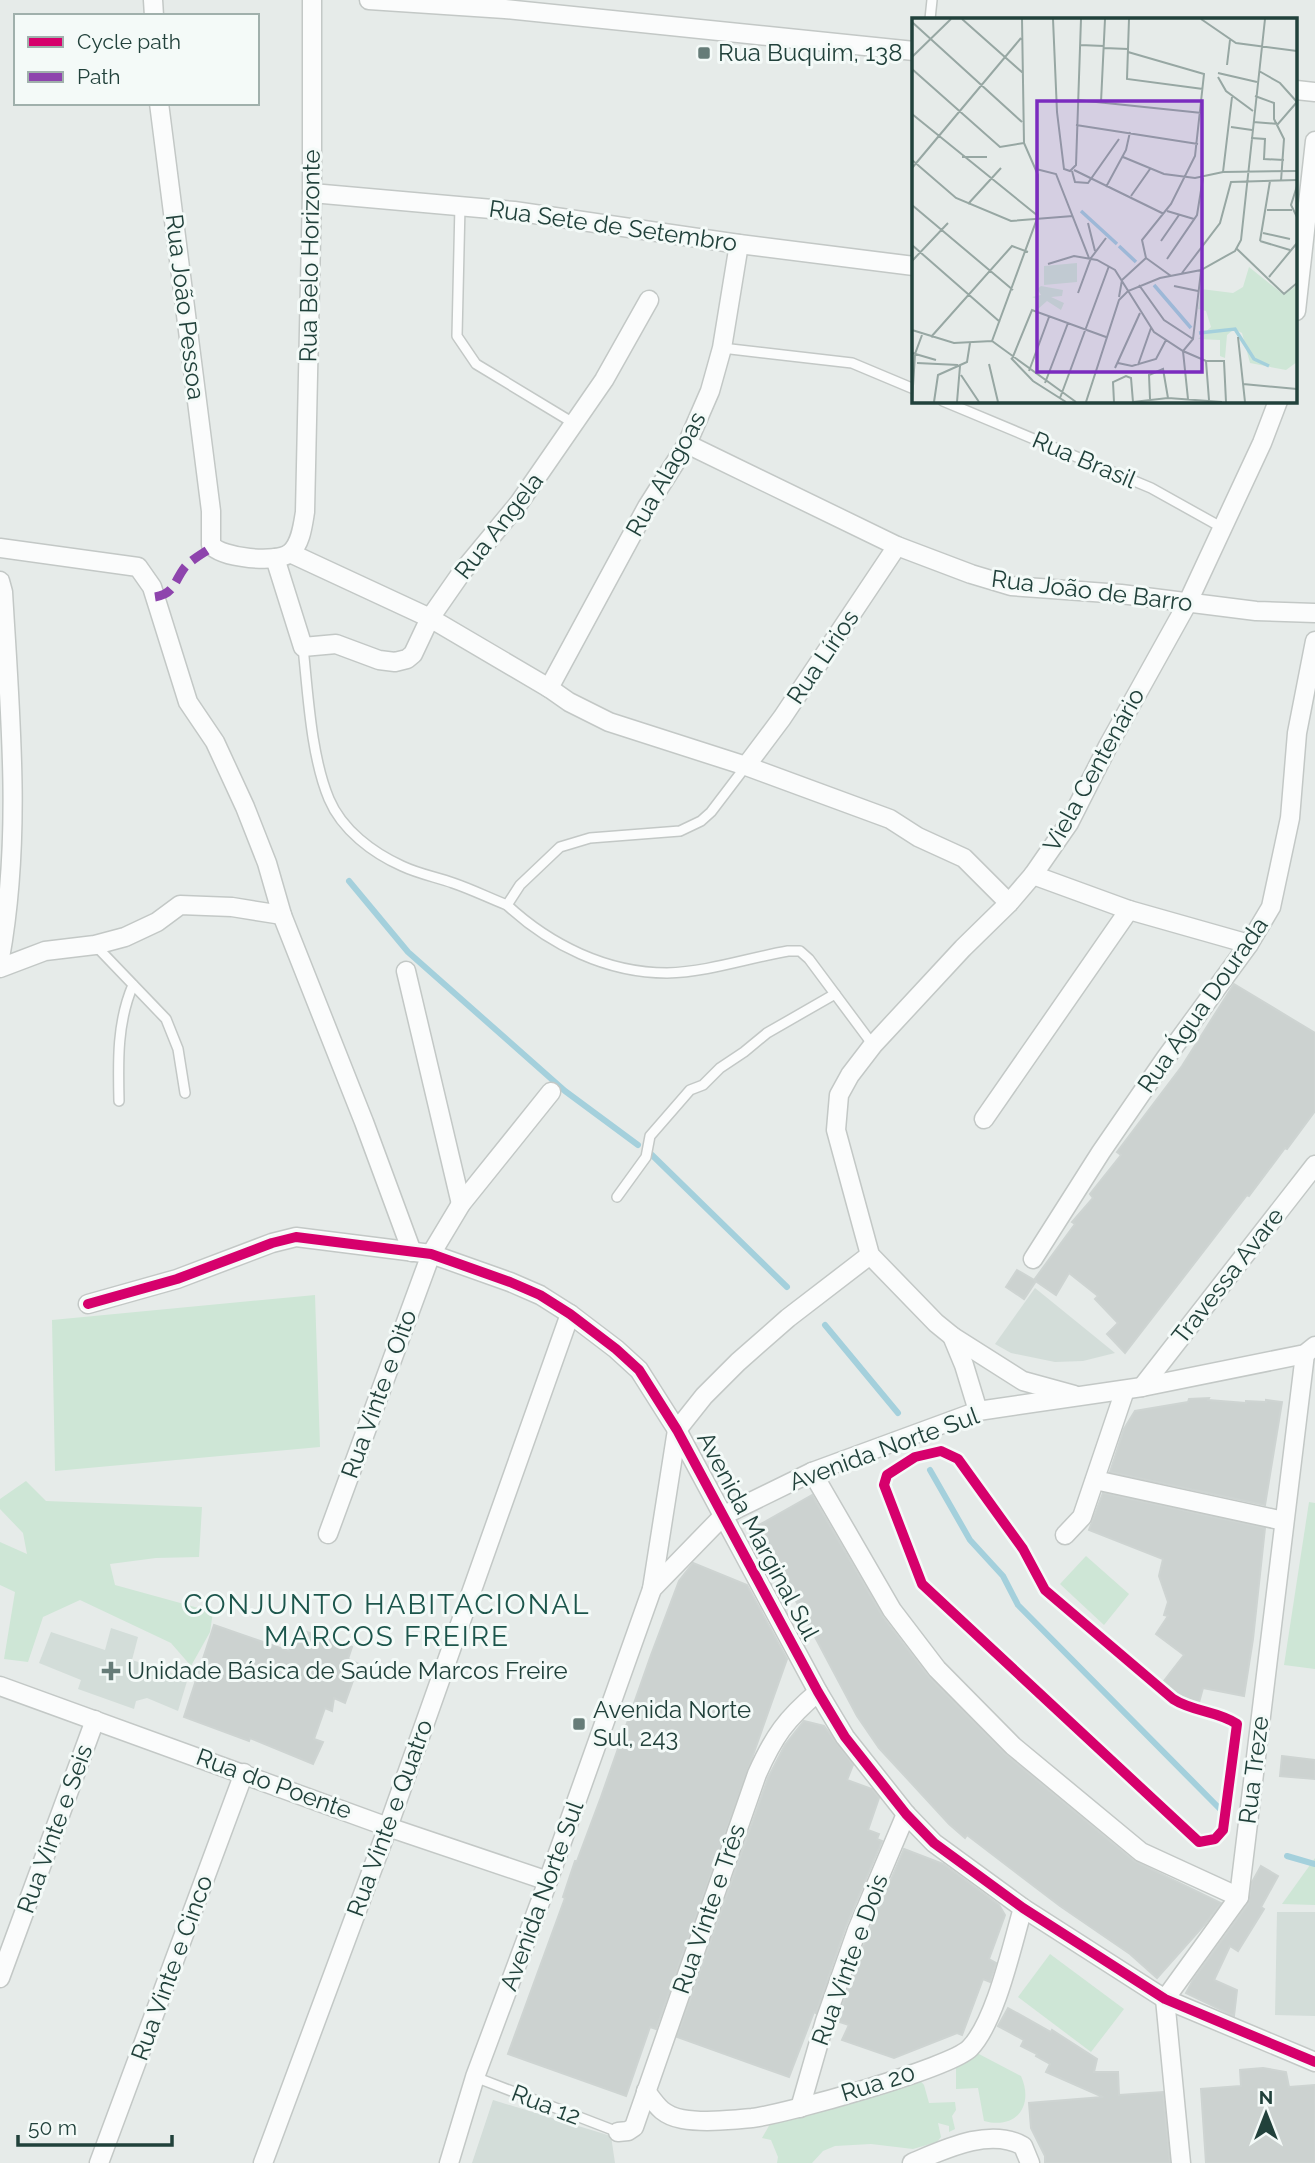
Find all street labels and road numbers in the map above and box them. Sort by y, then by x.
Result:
street label: Rua Belo Horizonte [293,149,326,363]
street label: Rua Sete de Setembro [487,194,739,257]
street label: Rua João Pessoa [160,213,211,401]
street label: Rua Alagoas [619,406,712,541]
street label: Rua Brasil [1028,425,1141,495]
street label: Rua Angela [448,467,549,585]
street label: Rua João de Barro [990,564,1194,617]
street label: Rua Lírios [780,604,865,709]
street label: Viela Centenário [1037,683,1151,857]
street label: Rua Água Dourada [1131,911,1274,1098]
street label: Travessa Avare [1165,1202,1290,1350]
street label: Rua Vinte e Oito [335,1306,422,1482]
street label: Avenida Norte Sul [785,1401,983,1496]
street label: Avenida Marginal Sul [691,1427,826,1645]
street label: Rua Treze [1233,1714,1274,1825]
street label: Rua Vinte e Quatro [340,1715,439,1920]
street label: Rua Vinte e Seis [11,1741,98,1917]
street label: Rua do Poente [193,1742,356,1825]
street label: Avenida Norte Sul [494,1797,589,1995]
street label: Rua Vinte e Três [666,1820,751,1997]
street label: Rua Vinte e Dois [805,1870,894,2049]
street label: Rua Vinte e Cinco [125,1871,218,2064]
street label: Rua 20 [837,2058,919,2108]
street label: Rua 12 [507,2078,585,2131]

